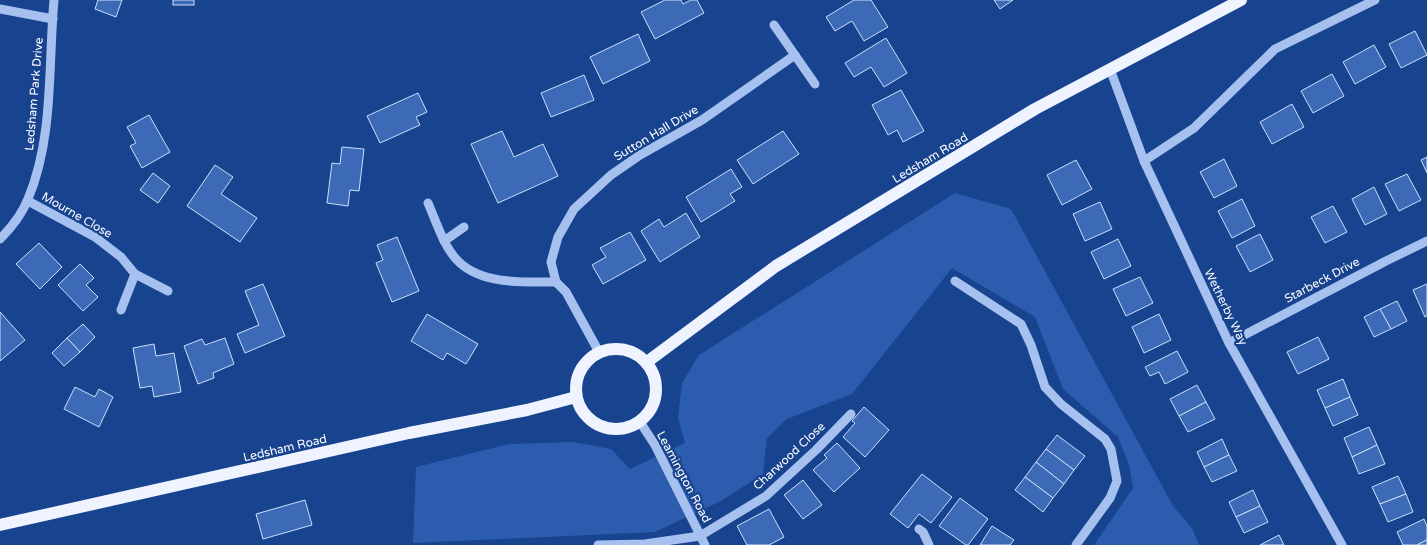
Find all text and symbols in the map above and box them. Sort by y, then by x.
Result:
street label: Ledsham Park Drive [22,37,46,151]
street label: Sutton Hall Drive [611,102,701,164]
street label: Ledsham Road [890,130,970,186]
street label: Mourne Close [39,189,115,241]
street label: Starbeck Drive [1282,254,1362,306]
street label: Wetherby Way [1201,266,1251,348]
street label: Charwood Close [750,419,828,493]
street label: Leamington Road [654,429,714,525]
street label: Ledsham Road [242,432,328,464]

